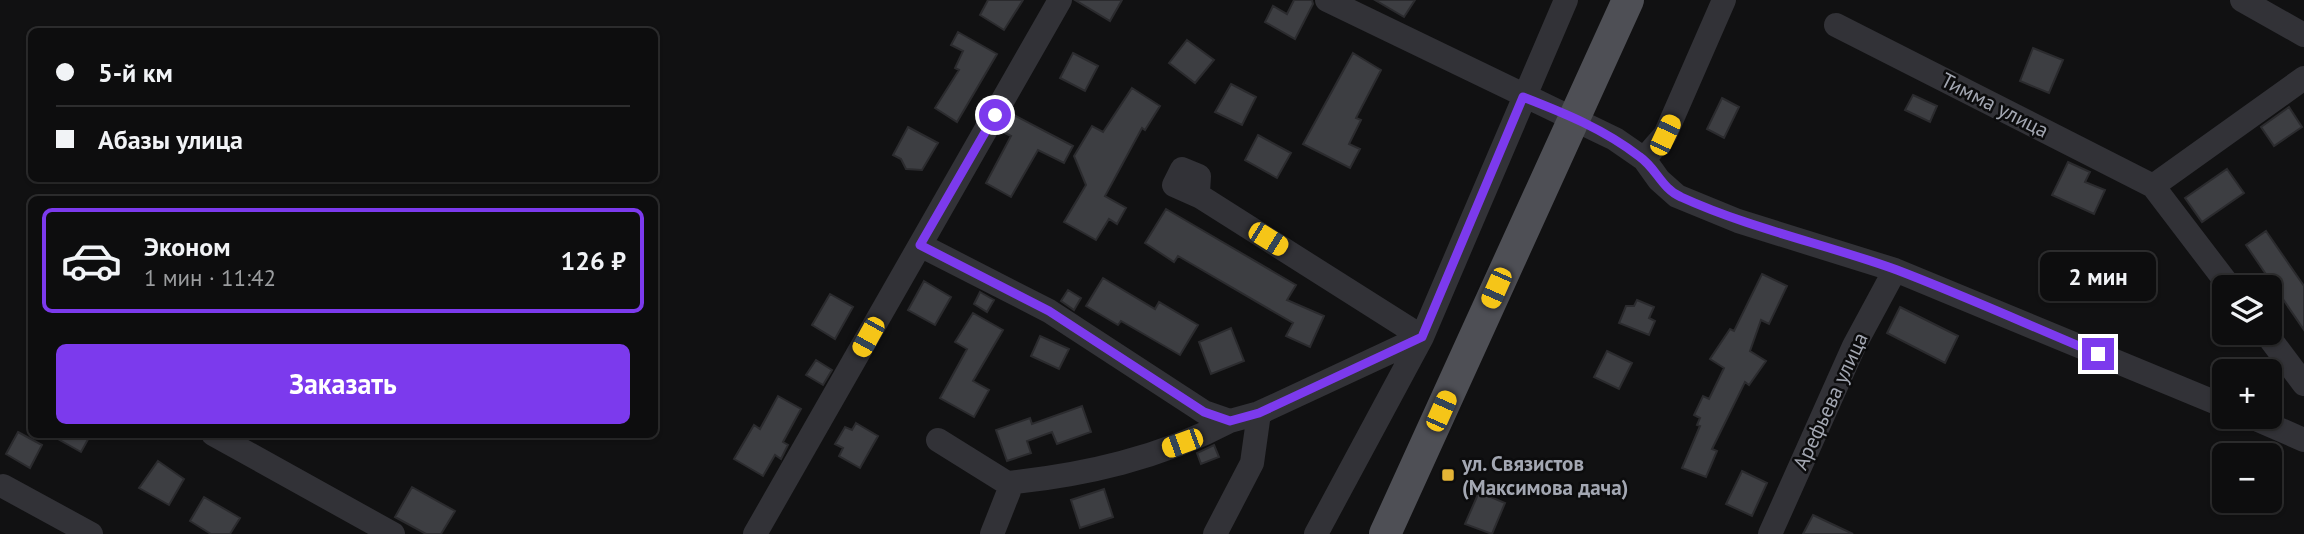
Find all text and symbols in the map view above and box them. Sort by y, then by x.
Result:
text: 5-й км [98,56,173,89]
street label: Тимма улица [1937,66,2053,144]
route start [979,99,1011,131]
car [1647,112,1684,158]
text: Абазы улица [98,123,243,156]
car [1245,219,1292,259]
icon: car [60,229,123,292]
text: Эконом [144,230,231,263]
text: 126 ₽ [560,244,626,277]
callout: 2 мин [2040,252,2156,302]
text: 2 мин [2068,262,2128,291]
text: 1 мин · 11:42 [144,263,276,292]
car [1478,265,1515,311]
map controls [2212,275,2282,513]
button: layers [2212,275,2282,345]
car [849,314,888,360]
street label: Арефьева улица [1786,328,1874,474]
route end [2082,338,2114,370]
button: Заказать [56,344,630,424]
button: + [2212,359,2282,429]
car [1423,388,1460,434]
car [1159,426,1206,460]
button: − [2212,443,2282,513]
place label: ул. Связистов (Максимова дача) [1461,450,1628,501]
marker: ул. Связистов (Максимова дача) [1440,467,1456,483]

